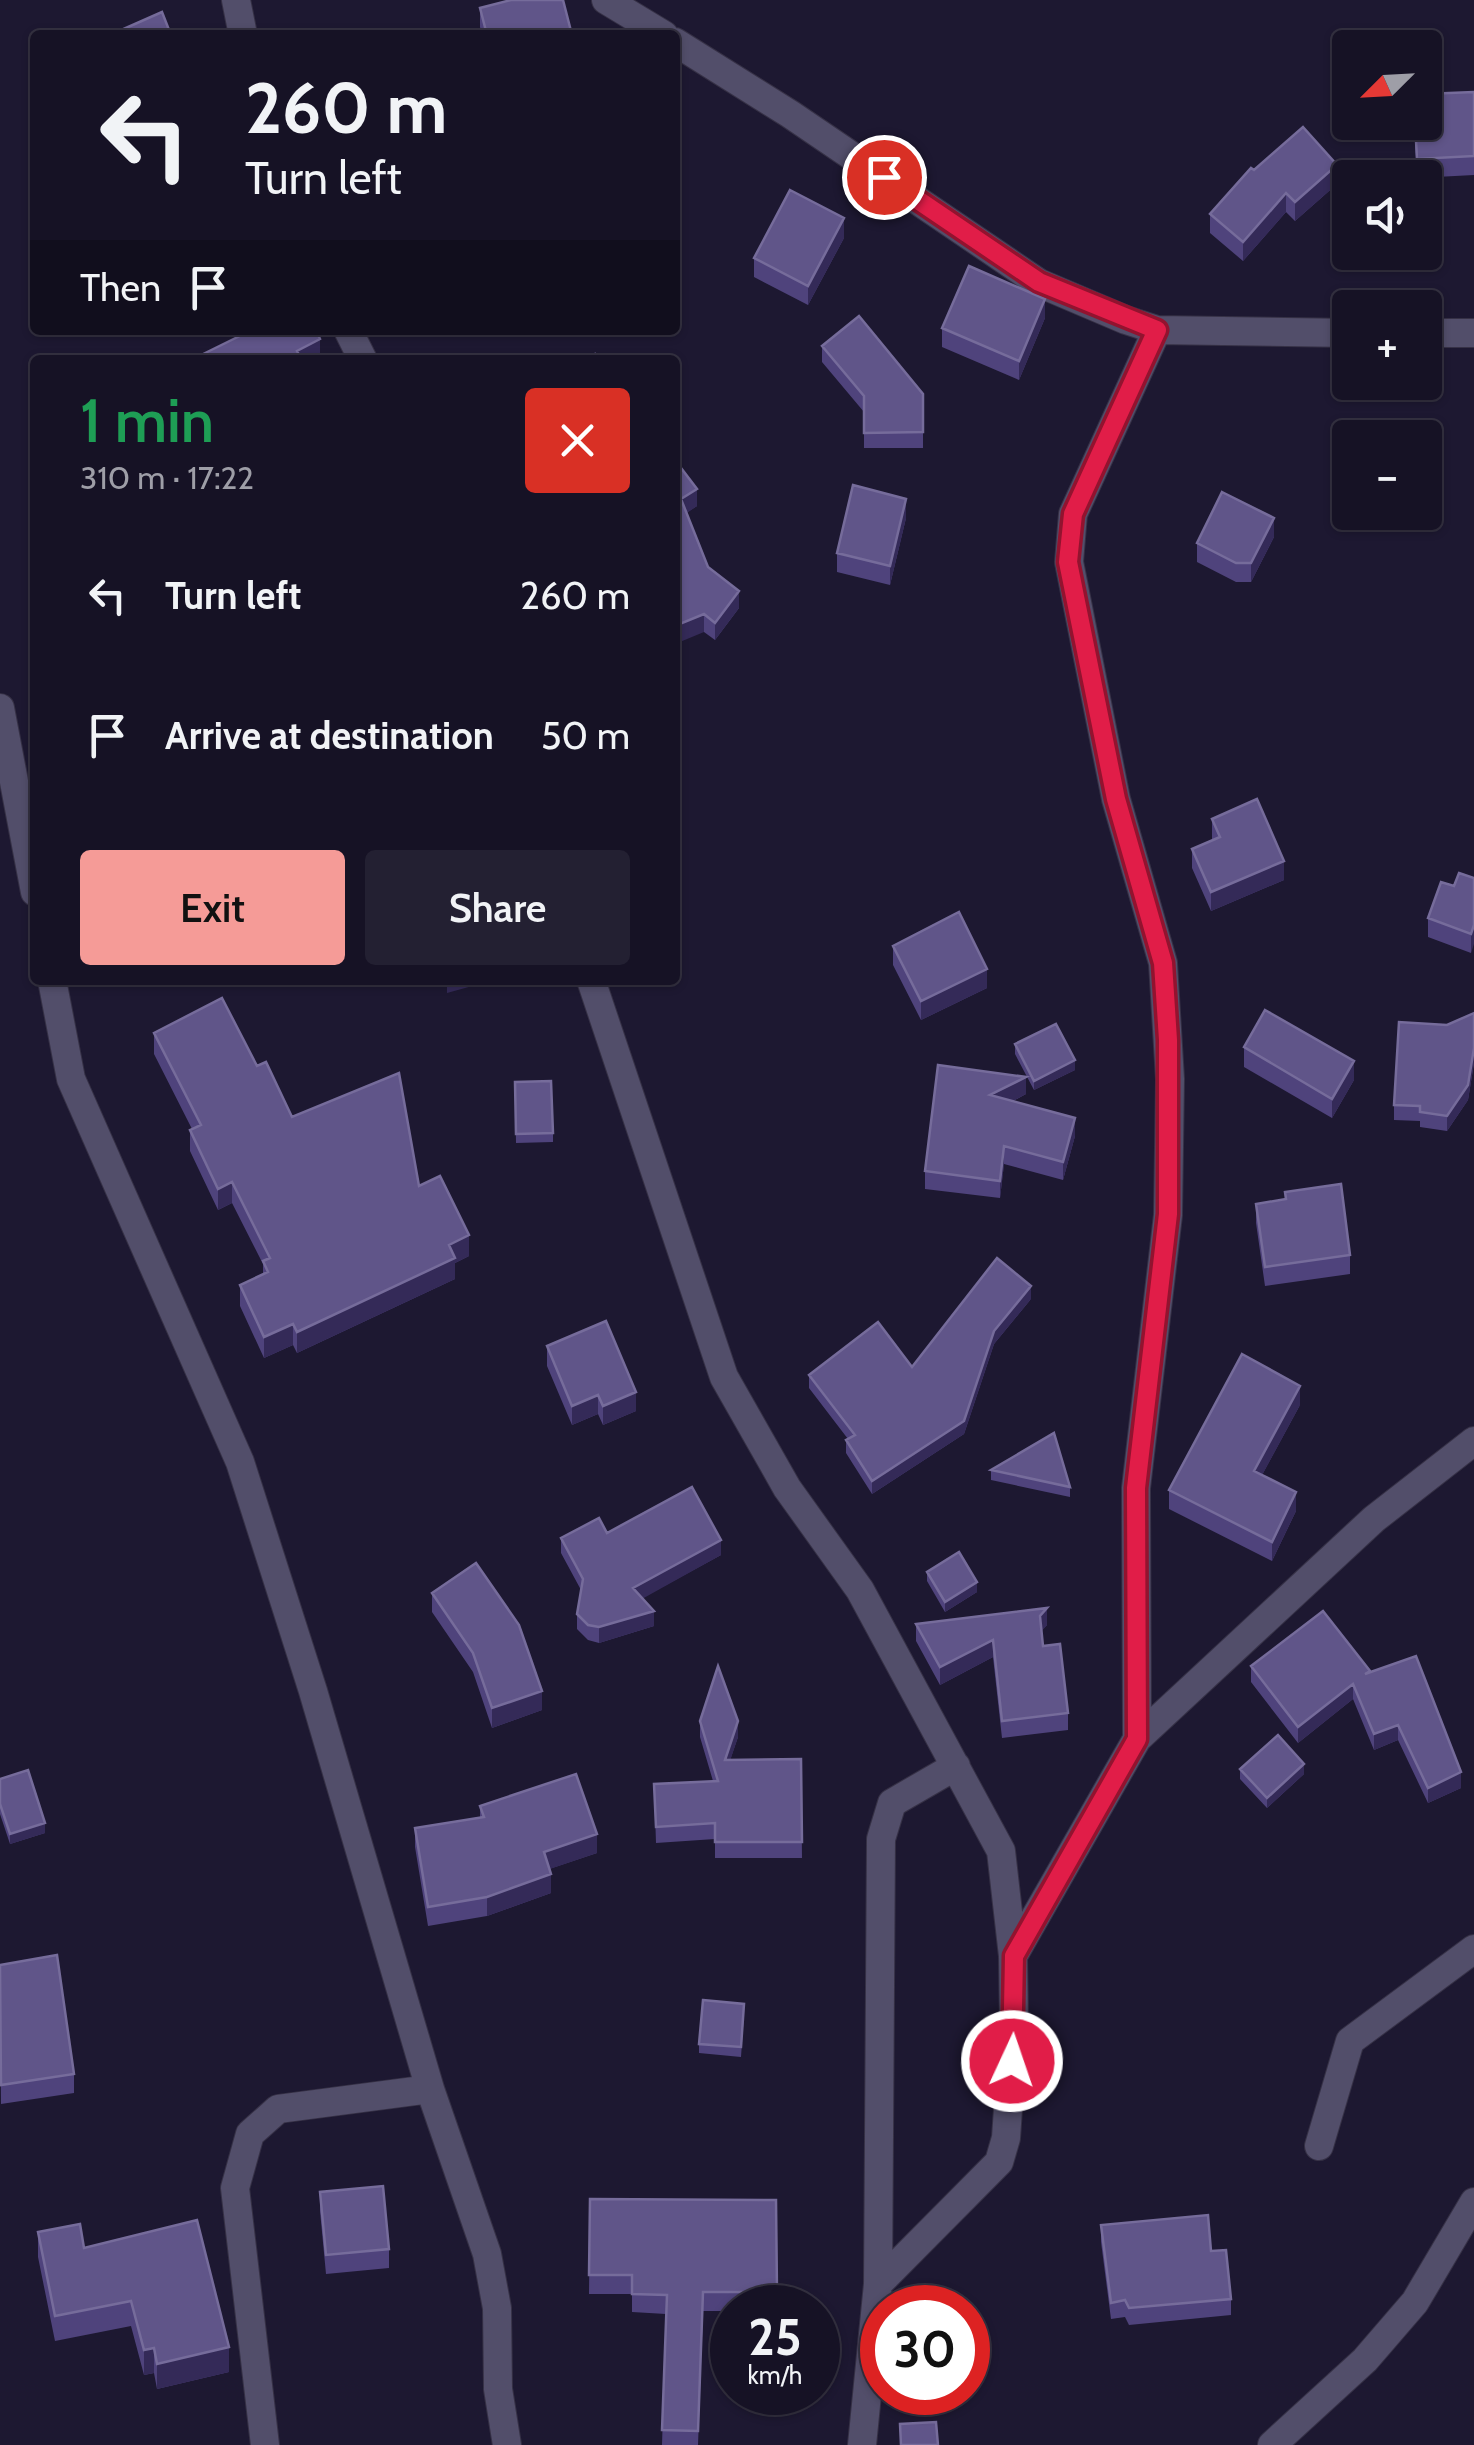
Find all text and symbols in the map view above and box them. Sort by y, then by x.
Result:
north arrow [1332,30,1442,140]
map controls [1332,30,1442,530]
text: 260 m [245,65,447,151]
icon: left [80,70,210,200]
pin [842,135,927,220]
icon: arrive [857,150,912,205]
text: Turn left [245,151,402,205]
button: sound [1332,160,1442,270]
icon: arrive [181,260,236,315]
text: Then [80,264,161,311]
button: + [1332,290,1442,400]
text: 1 min [80,384,214,457]
button: close [525,388,630,493]
button: − [1332,420,1442,530]
text: 310 m · 17:22 [80,458,254,497]
icon: left [80,568,135,623]
text: Turn left [165,572,301,619]
text: 260 m [520,572,630,619]
icon: arrive [80,708,135,763]
text: Arrive at destination [165,712,494,759]
text: 50 m [541,712,630,759]
button: Exit [80,850,345,965]
button: Share [365,850,630,965]
position arrow [960,2009,1064,2113]
speed limit sign: 30 [860,2285,990,2415]
text: 25 [748,2307,802,2368]
text: km/h [748,2360,802,2390]

